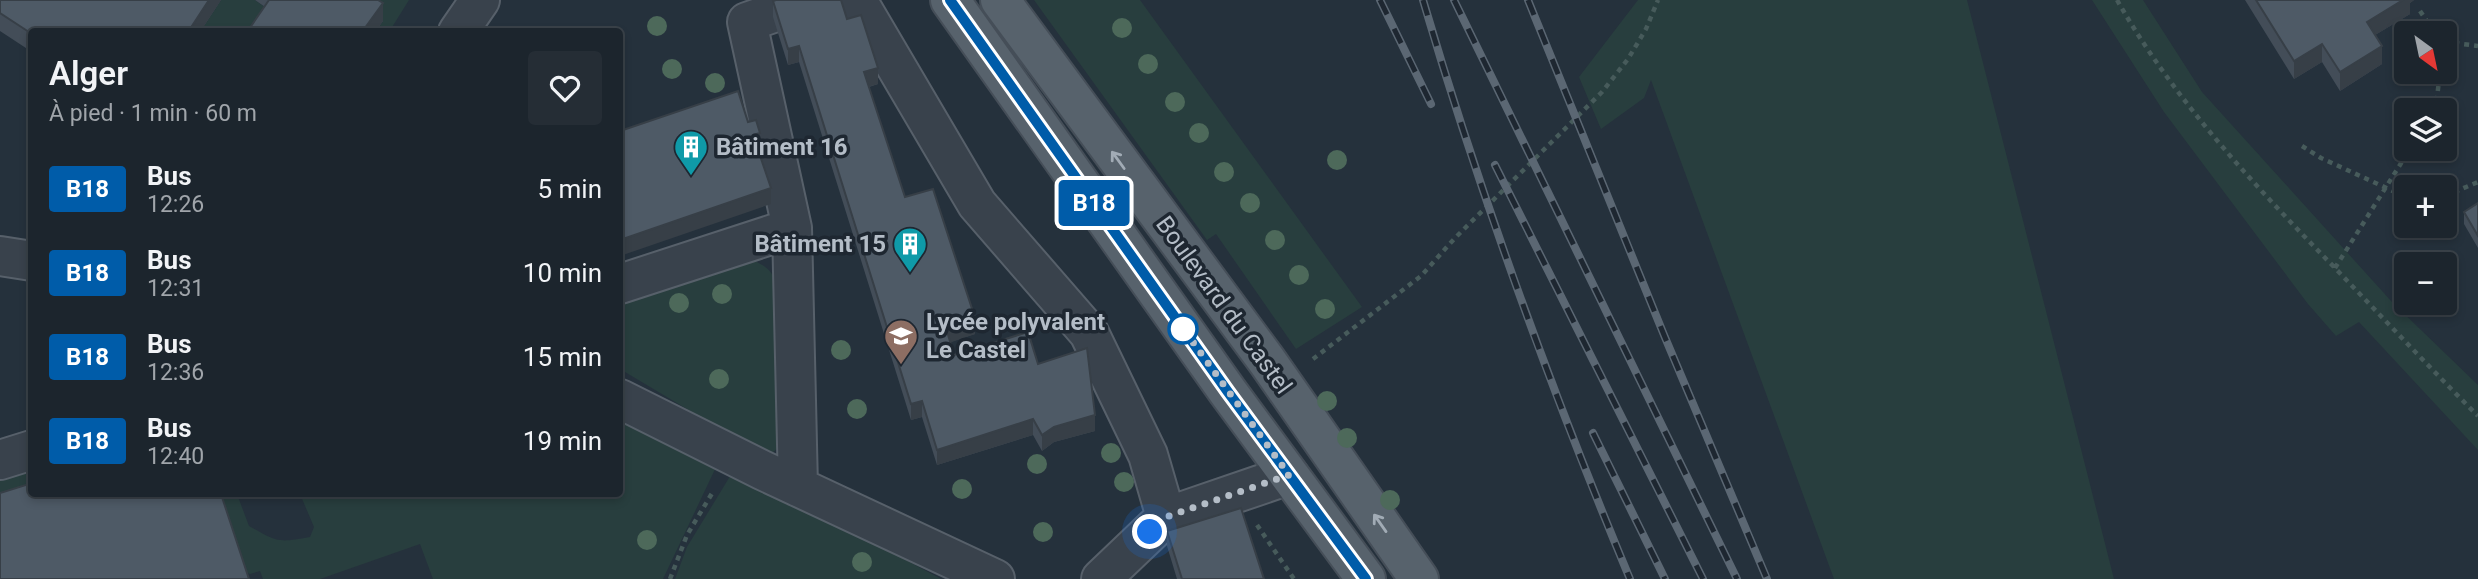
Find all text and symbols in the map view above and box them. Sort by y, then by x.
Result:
north arrow [2394,21,2457,84]
map controls [2394,21,2457,315]
button: heart [528,51,602,125]
text: Alger [49,54,128,93]
button: layers [2394,98,2457,161]
text: À pied · 1 min · 60 m [49,100,257,127]
building icon: Bâtiment 16 [672,128,710,177]
place label: Bâtiment 16 [716,133,847,161]
one-way arrow [1111,151,1125,170]
text: Bus [147,161,192,191]
text: 5 min [537,174,602,204]
text: B18 [66,175,109,203]
button: + [2394,175,2457,238]
line badge: B18 [1054,180,1134,226]
text: B18 [1073,189,1115,217]
text: 12:26 [147,191,204,218]
street label: Boulevard du Castel [1150,211,1298,399]
building icon: Bâtiment 15 [891,225,929,274]
place label: Bâtiment 15 [755,230,886,258]
text: Bus [147,245,192,275]
button: − [2394,252,2457,315]
text: 10 min [523,258,602,288]
text: B18 [66,259,109,287]
text: 12:31 [147,275,204,302]
place label: Lycée polyvalent Le Castel [926,308,1105,364]
unlabelled marker [1168,314,1198,344]
school or university icon: Lycée polyvalent Le Castel [882,317,920,366]
text: Bus [147,329,192,359]
text: 15 min [523,342,602,372]
text: B18 [66,343,109,371]
text: 12:36 [147,359,204,386]
text: Bus [147,413,192,443]
text: 19 min [523,426,602,456]
text: B18 [66,427,109,455]
text: 12:40 [147,443,204,470]
your location [1132,514,1167,549]
one-way arrow [1373,514,1387,533]

